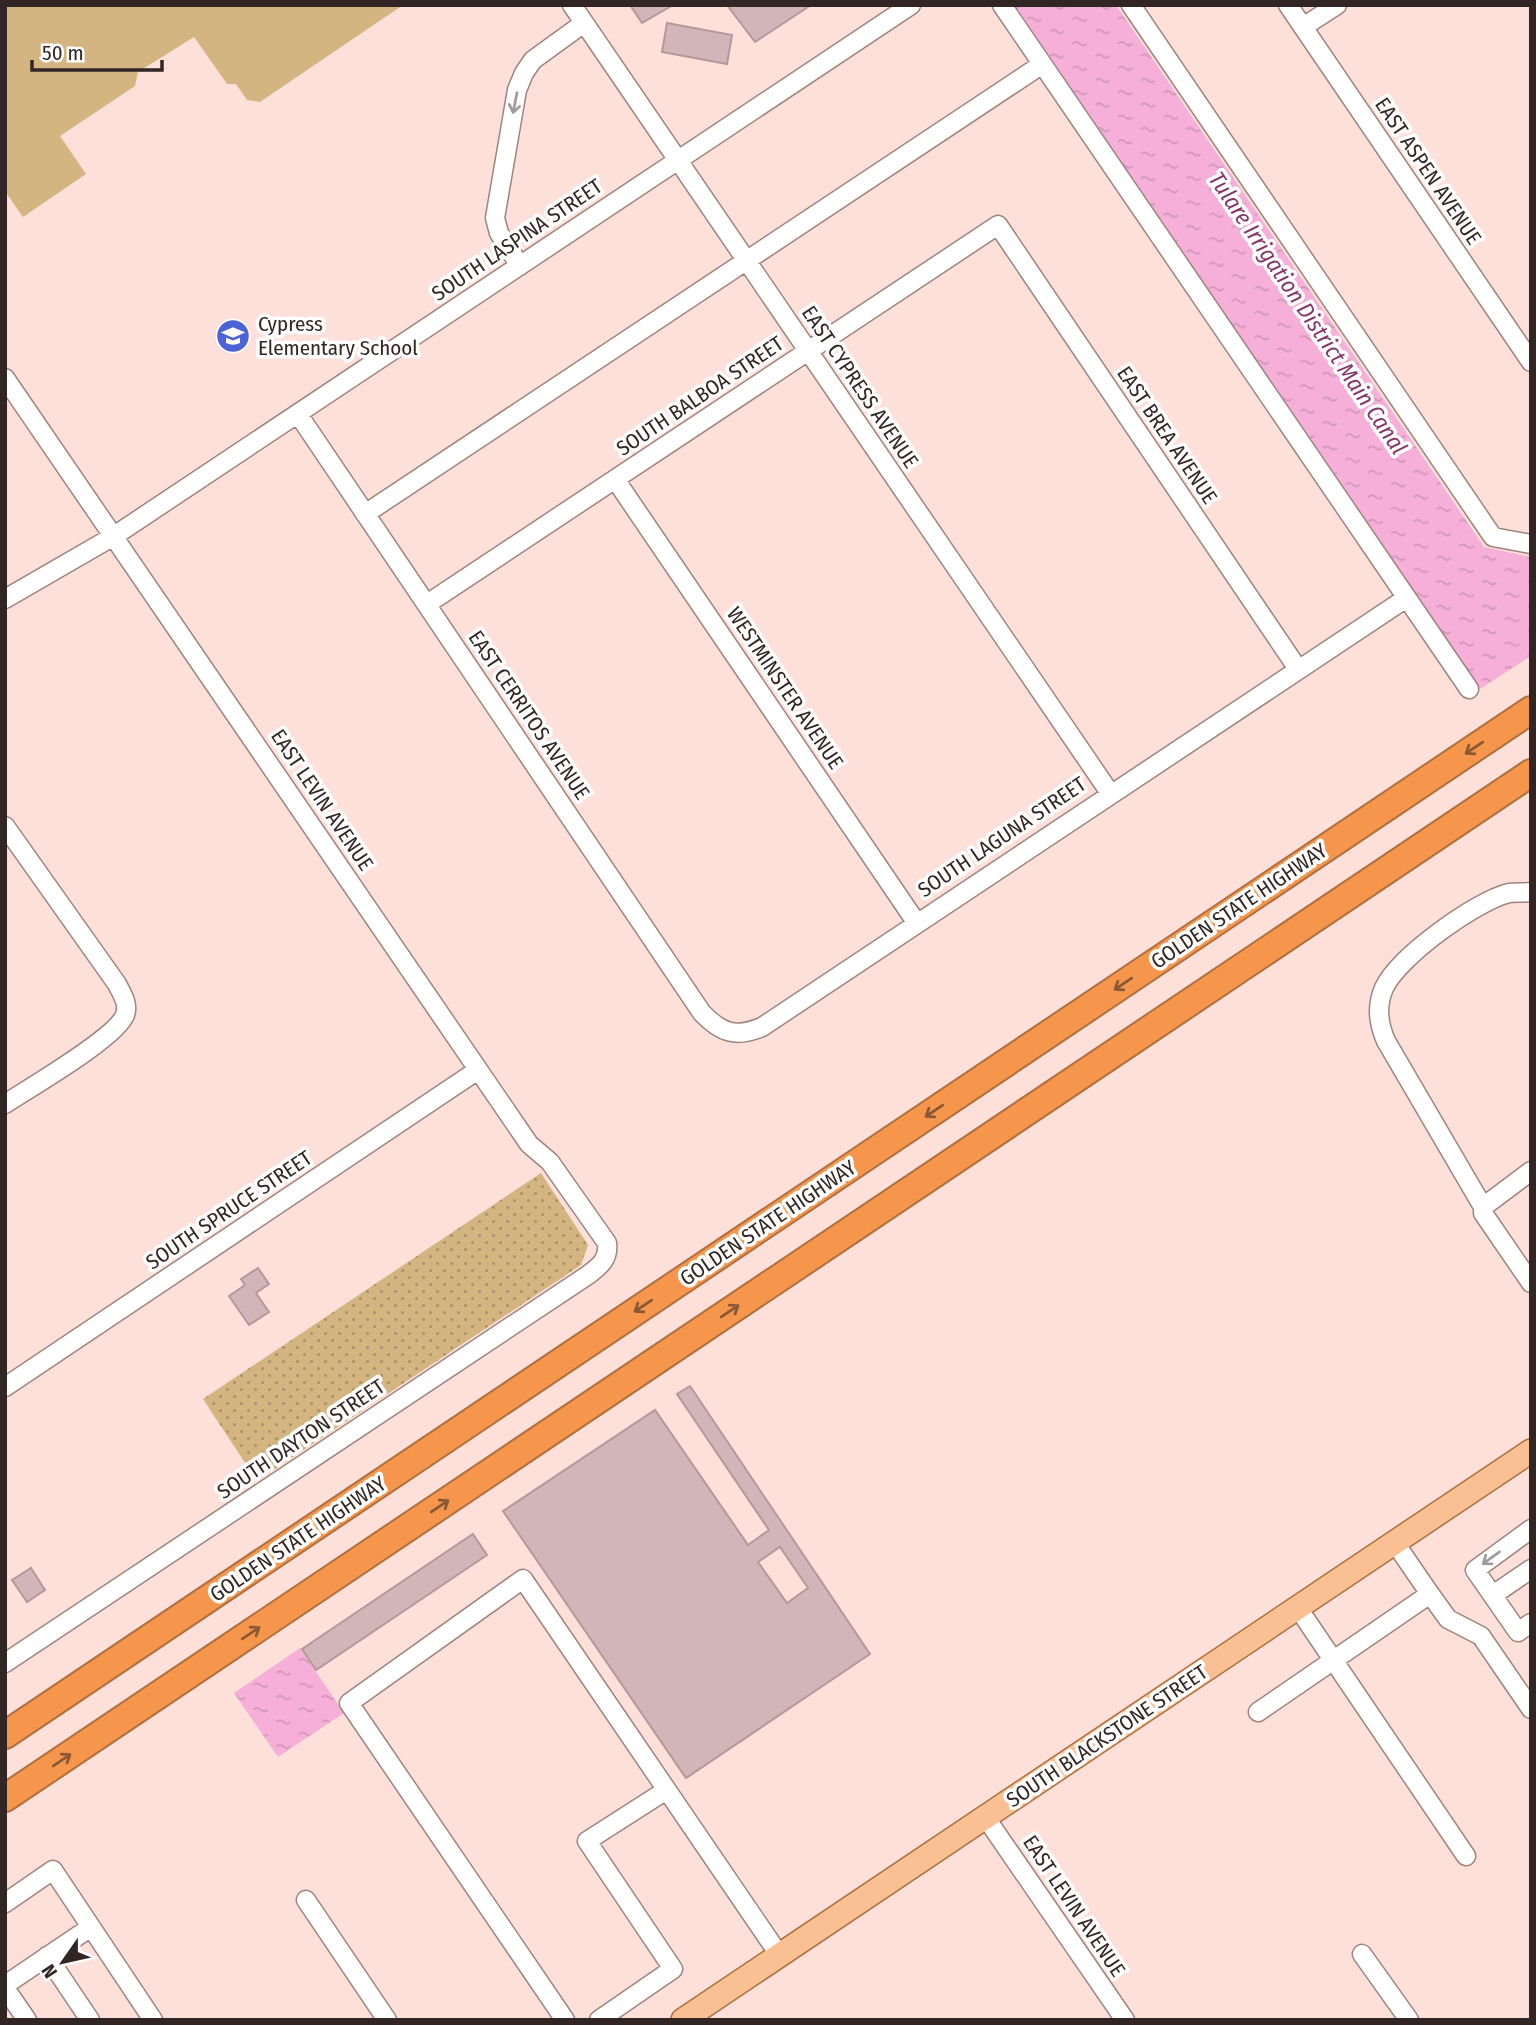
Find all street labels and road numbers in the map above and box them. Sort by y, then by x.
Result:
street label: EAST ASPEN AVENUE [1369,93,1487,250]
street label: SOUTH LASPINA STREET [427,173,607,307]
street label: EAST CYPRESS AVENUE [796,301,924,473]
street label: SOUTH BALBOA STREET [611,330,789,462]
street label: EAST BREA AVENUE [1111,361,1223,509]
street label: WESTMINSTER AVENUE [721,602,849,774]
street label: EAST CERRITOS AVENUE [463,626,595,805]
street label: EAST LEVIN AVENUE [265,724,379,876]
street label: SOUTH LAGUNA STREET [913,771,1091,903]
street label: GOLDEN STATE HIGHWAY [1146,837,1332,975]
street label: SOUTH SPRUCE STREET [141,1145,317,1275]
street label: GOLDEN STATE HIGHWAY [675,1154,861,1292]
street label: SOUTH DAYTON STREET [212,1373,390,1505]
street label: GOLDEN STATE HIGHWAY [205,1470,391,1608]
street label: SOUTH BLACKSTONE STREET [1002,1659,1213,1813]
street label: EAST LEVIN AVENUE [1017,1830,1131,1982]

